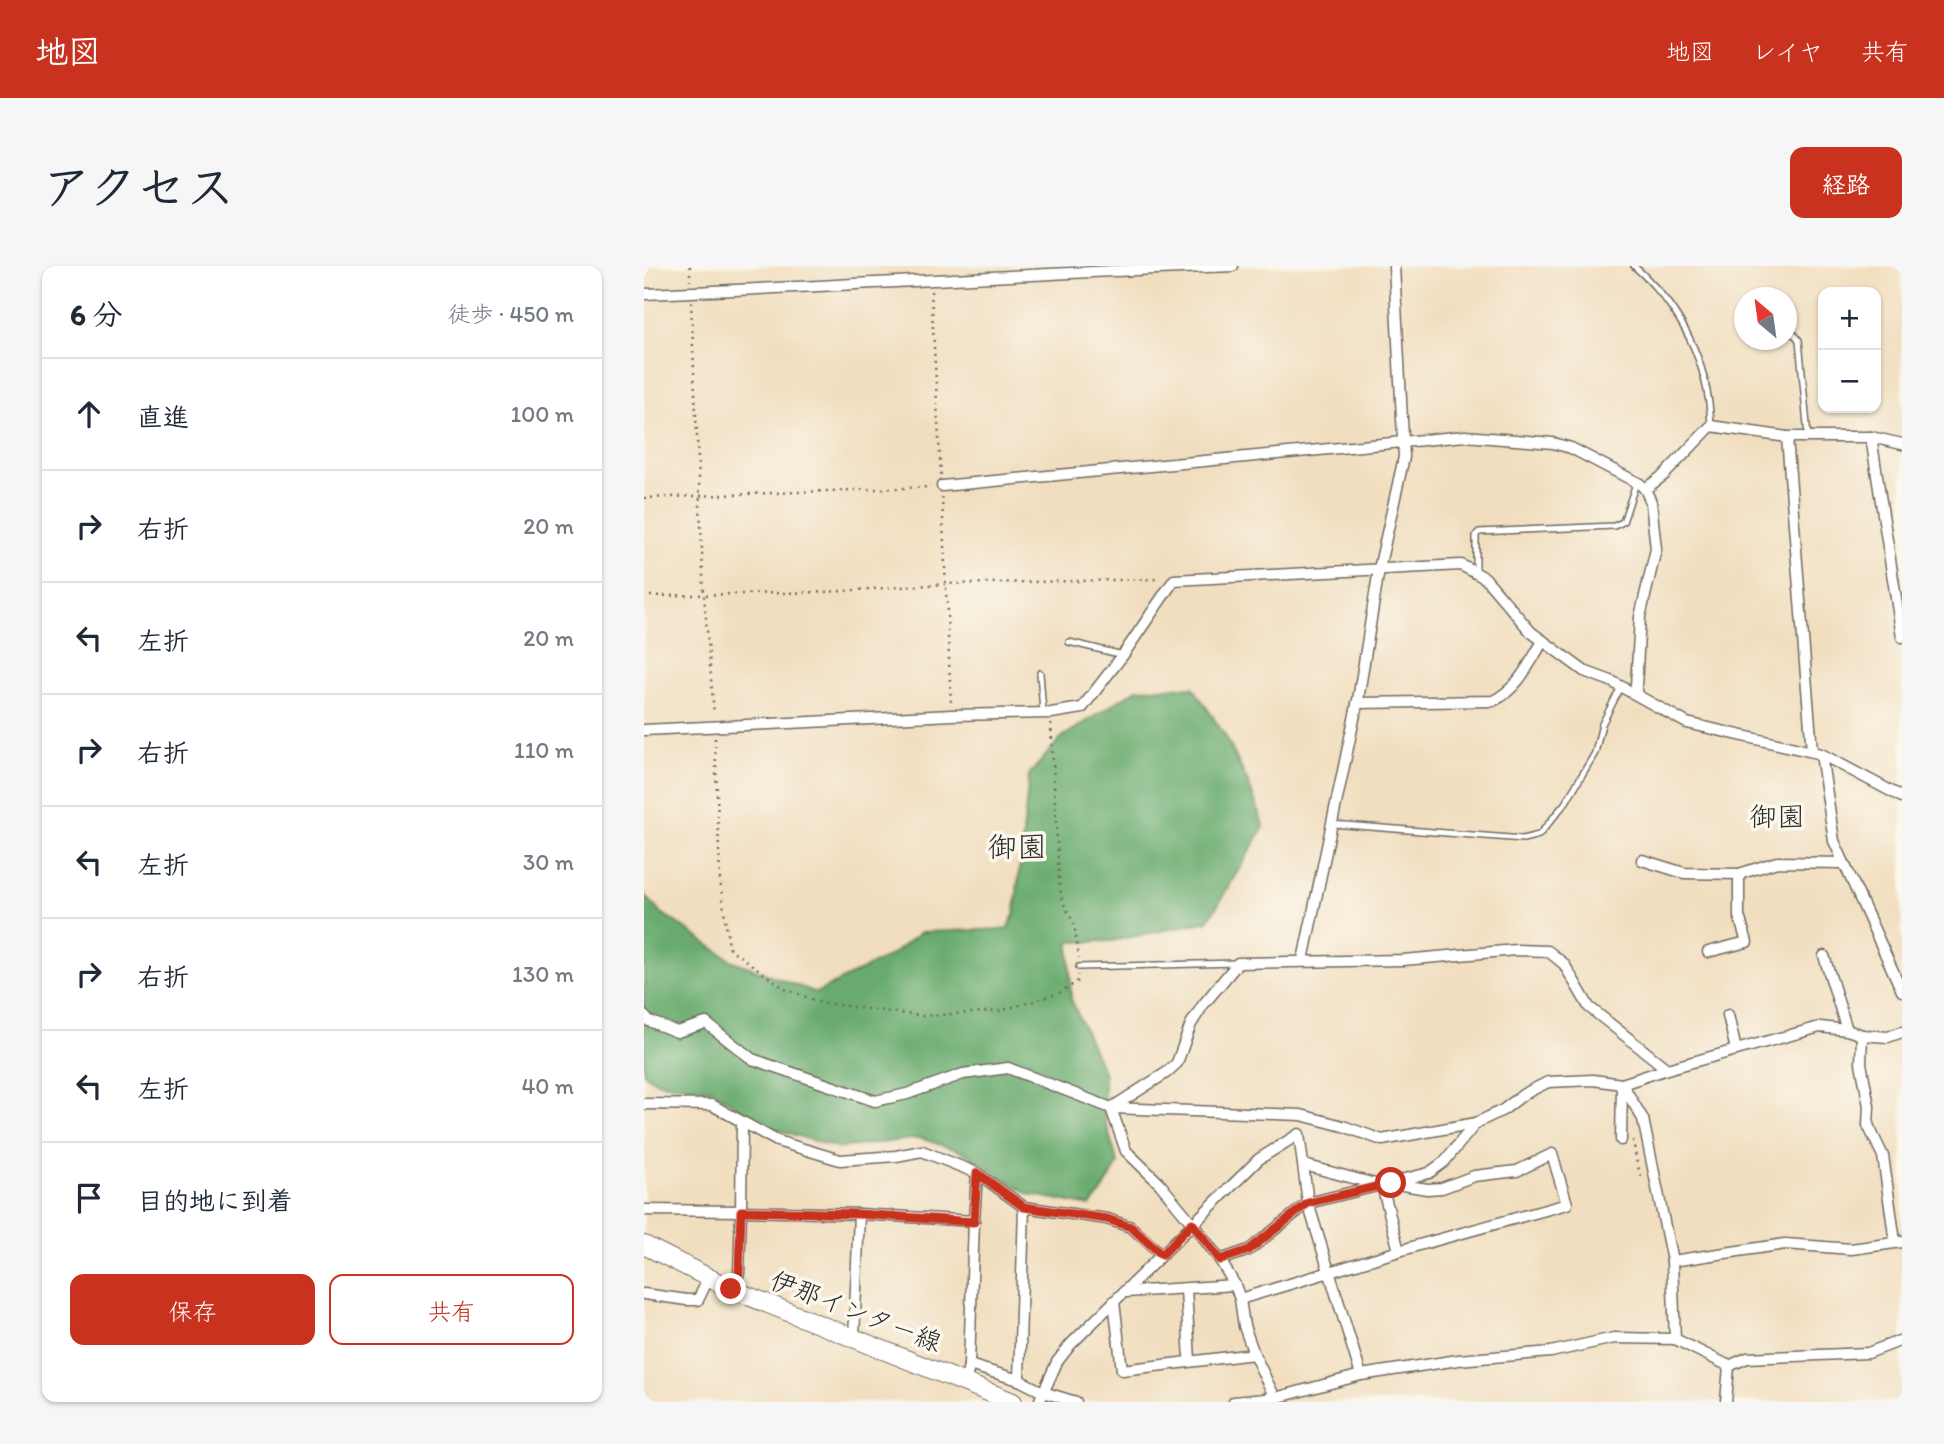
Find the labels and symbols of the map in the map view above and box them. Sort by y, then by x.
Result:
north arrow [1734,287,1797,350]
district label: 御園 [1749,799,1805,833]
district label: 御園 [987,828,1047,865]
route start [1375,1167,1406,1198]
street label: 伊那インター線 [766,1264,946,1358]
route end [715,1273,746,1304]

